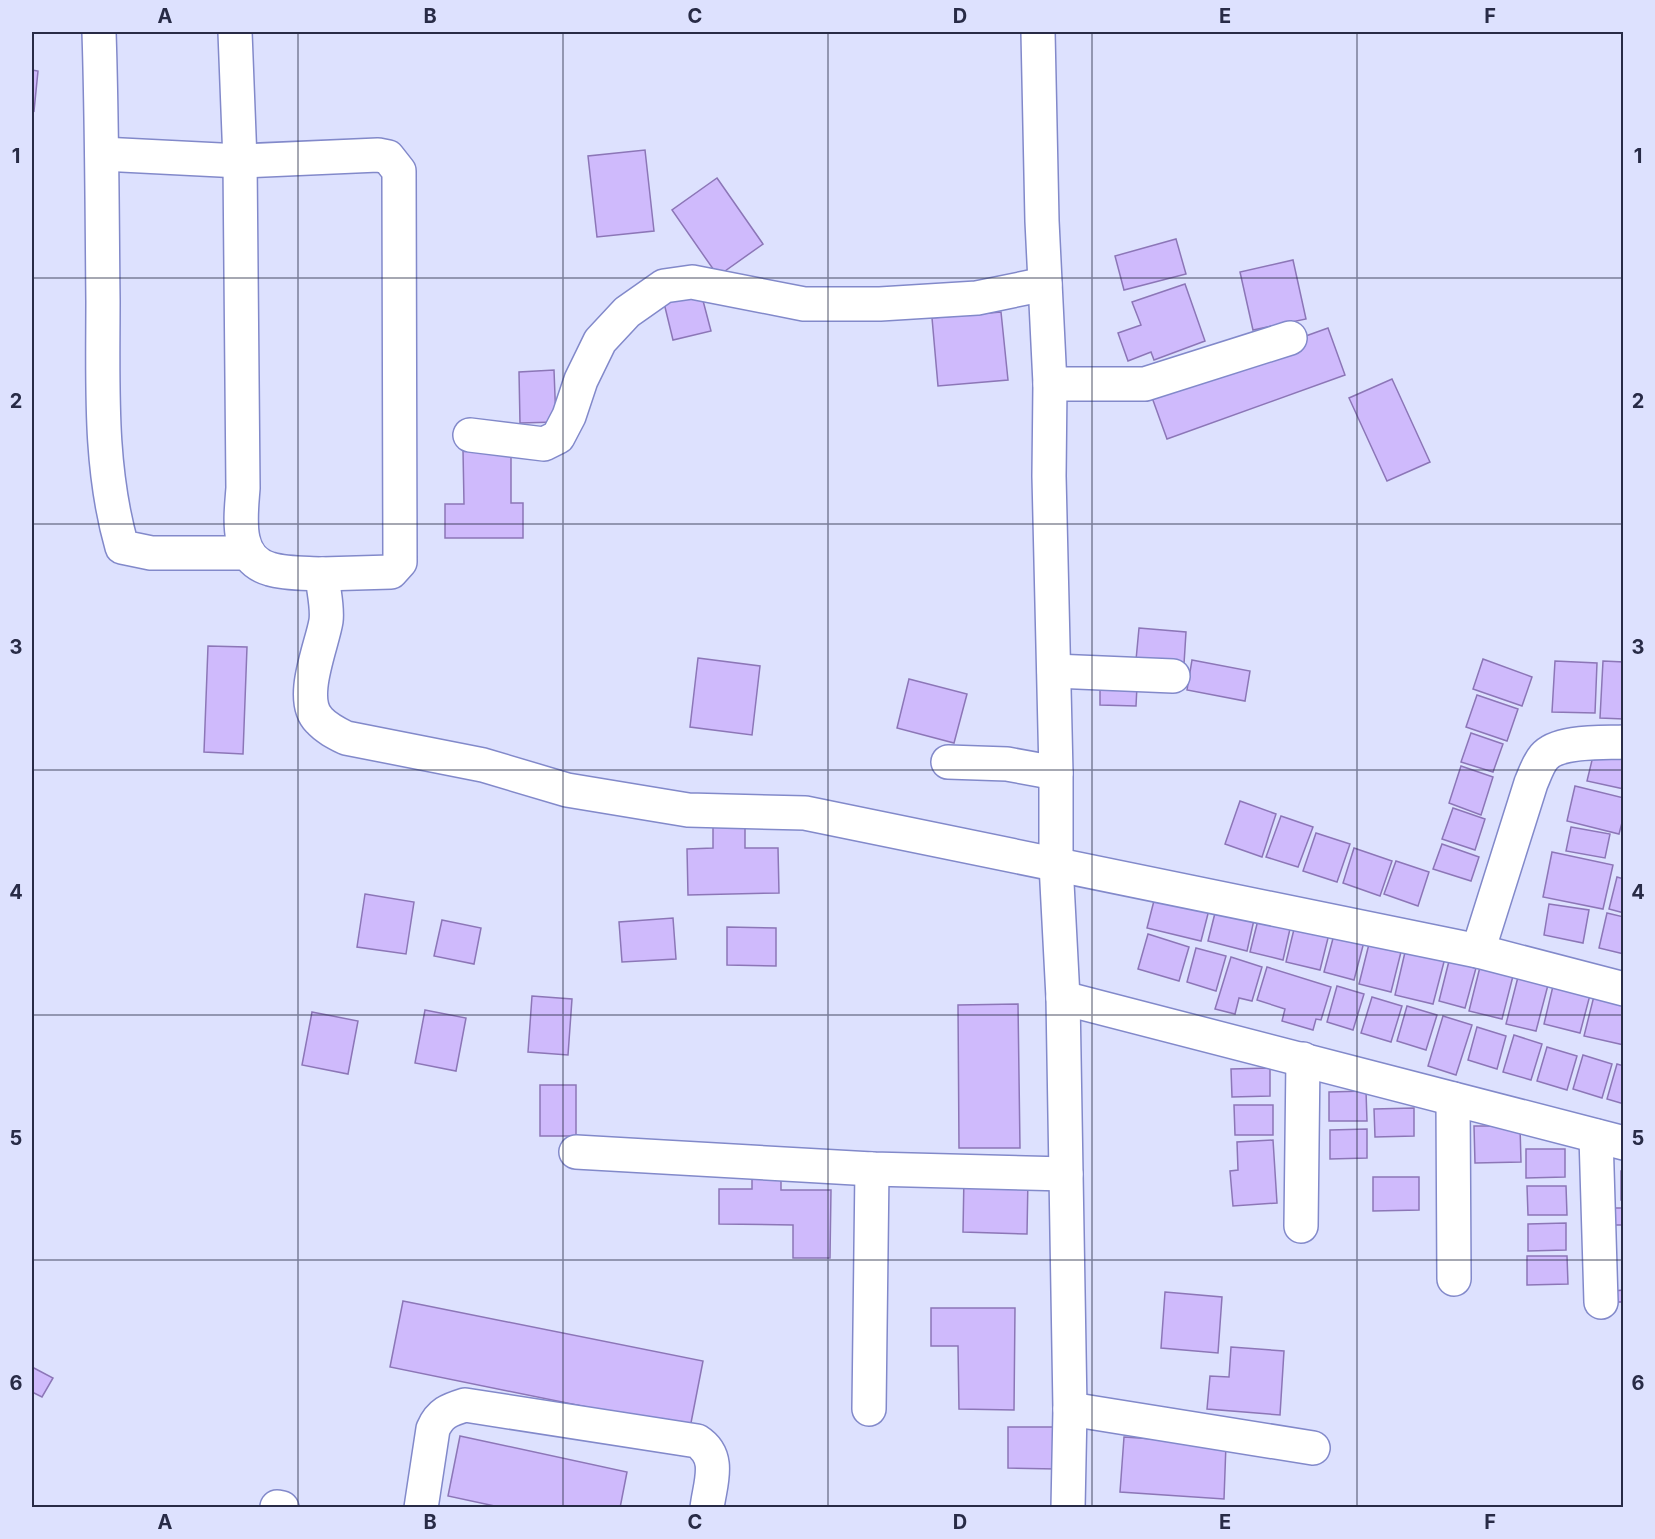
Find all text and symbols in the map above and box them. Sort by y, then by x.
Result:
text: A [158,4,173,28]
text: B [423,4,437,28]
text: C [688,4,702,28]
text: D [953,4,967,28]
text: E [1219,4,1231,28]
text: F [1484,4,1496,28]
text: 1 [12,144,20,168]
text: 1 [1634,144,1642,168]
text: 2 [10,389,22,413]
text: 2 [1632,389,1644,413]
text: 3 [10,635,22,659]
text: 3 [1632,635,1644,659]
text: 4 [9,880,23,904]
text: 4 [1631,880,1645,904]
text: 5 [10,1126,22,1150]
text: 5 [1632,1126,1644,1150]
text: 6 [10,1371,23,1395]
text: 6 [1632,1371,1645,1395]
text: A [158,1510,173,1534]
text: B [423,1510,437,1534]
text: C [688,1510,702,1534]
text: D [953,1510,967,1534]
text: E [1219,1510,1231,1534]
text: F [1484,1510,1496,1534]

